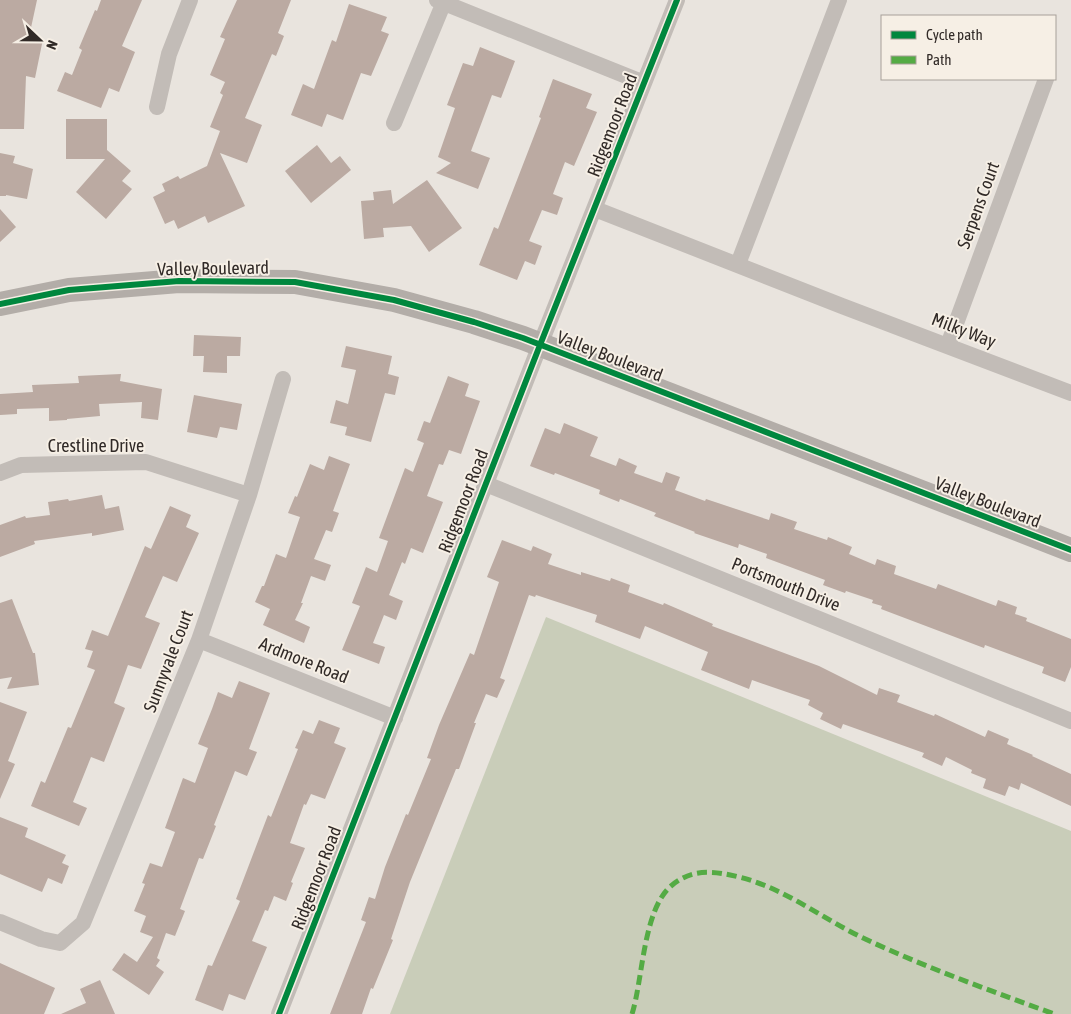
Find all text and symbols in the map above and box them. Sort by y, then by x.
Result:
north arrow [15,15,65,65]
legend [881,15,1056,80]
text: Cycle path [926,26,983,43]
text: N [43,38,61,52]
text: Path [926,51,952,68]
street label: Ridgemoor Road [583,70,641,180]
street label: Serpens Court [953,159,1003,251]
street label: Valley Boulevard [157,257,269,279]
street label: Milky Way [929,308,999,352]
street label: Valley Boulevard [554,326,666,386]
street label: Crestline Drive [48,435,144,456]
street label: Ridgemoor Road [434,446,492,556]
street label: Valley Boulevard [932,472,1044,532]
street label: Portsmouth Drive [729,553,843,615]
street label: Sunnyvale Court [139,607,197,715]
street label: Ardmore Road [256,633,352,687]
street label: Ridgemoor Road [287,823,345,933]

